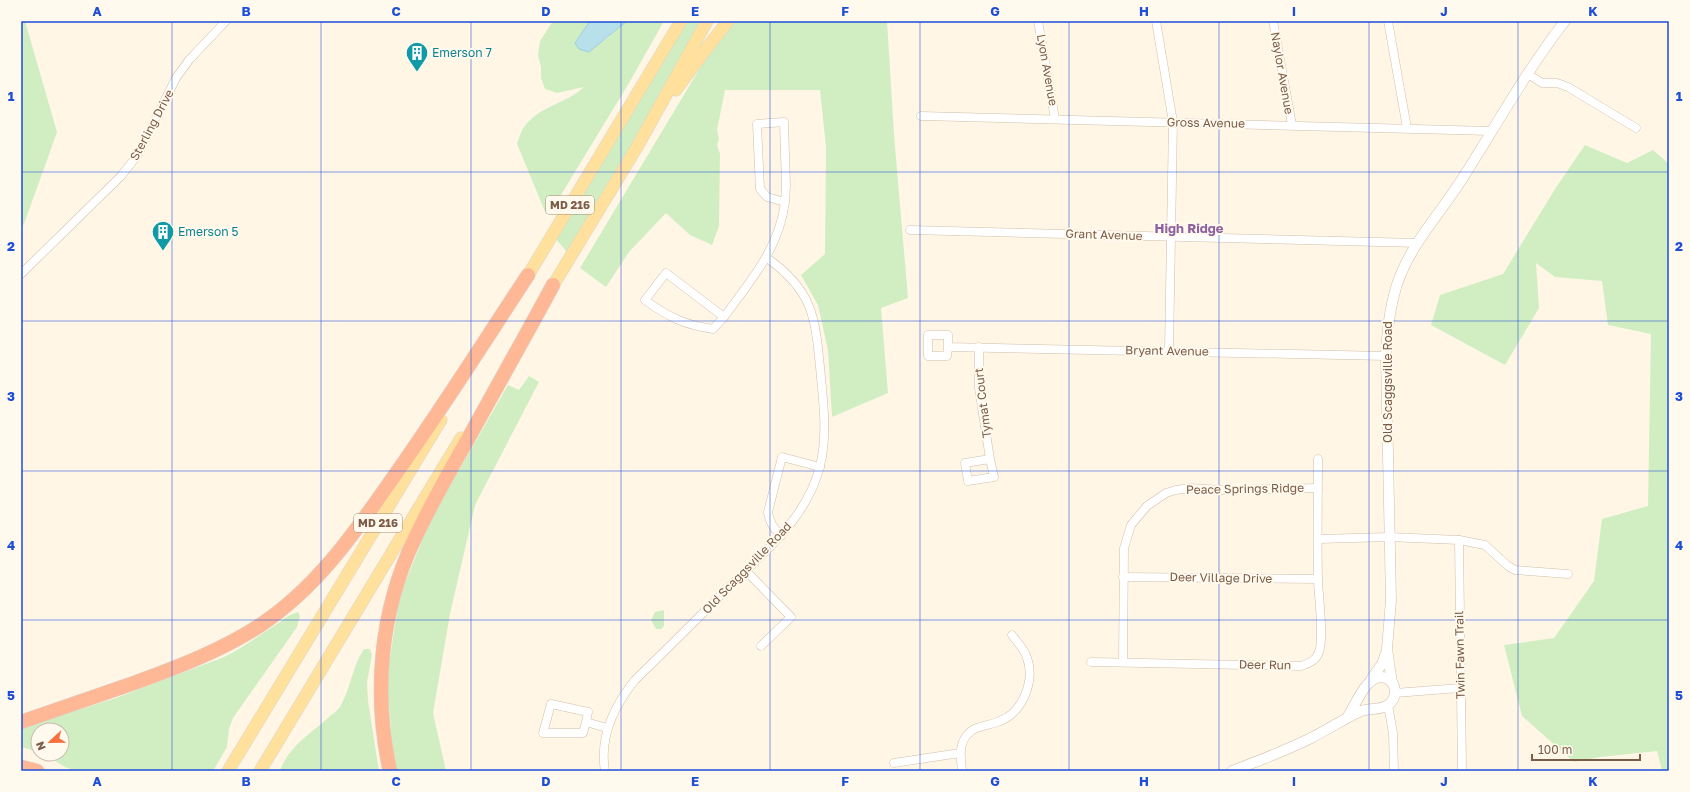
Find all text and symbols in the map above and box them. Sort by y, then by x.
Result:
text: A [92,3,102,19]
text: B [241,3,251,19]
text: C [391,3,401,19]
text: D [541,3,551,19]
text: E [691,3,699,19]
text: F [841,3,849,19]
text: G [990,3,1000,19]
text: H [1139,3,1149,19]
text: I [1292,3,1296,19]
text: J [1440,3,1448,19]
text: K [1588,3,1598,19]
street label: Naylor Avenue [1268,31,1297,115]
street label: Lyon Avenue [1034,33,1061,107]
building icon: Emerson 7 [404,40,430,73]
place label: Emerson 7 [432,45,492,60]
street label: Sterling Drive [127,87,177,163]
text: 1 [8,88,15,104]
text: 1 [1676,88,1683,104]
street label: Gross Avenue [1167,114,1245,131]
road number: MD 216 [546,196,594,214]
building icon: Emerson 5 [150,219,176,252]
district label: High Ridge [1155,220,1224,236]
place label: Emerson 5 [178,224,239,239]
street label: Grant Avenue [1065,226,1143,243]
text: 2 [7,238,15,254]
text: 2 [1675,238,1683,254]
street label: Old Scaggsville Road [1380,321,1395,443]
street label: Bryant Avenue [1125,342,1209,359]
street label: Tymat Court [971,367,994,439]
text: 3 [7,388,15,404]
text: 3 [1675,388,1683,404]
street label: Peace Springs Ridge [1186,480,1304,497]
road number: MD 216 [354,514,402,532]
street label: Old Scaggsville Road [699,519,794,617]
text: 4 [7,537,15,553]
text: 4 [1675,537,1683,553]
street label: Deer Village Drive [1169,569,1273,586]
street label: Twin Fawn Trail [1451,611,1468,699]
street label: Deer Run [1239,657,1291,672]
text: 5 [7,687,15,703]
text: 5 [1675,687,1683,703]
north arrow [30,722,70,762]
scale bar [1532,736,1640,762]
text: N [33,740,48,752]
text: 100 m [1538,742,1572,757]
text: A [92,773,102,789]
text: B [241,773,251,789]
text: C [391,773,401,789]
text: D [541,773,551,789]
text: E [691,773,699,789]
text: F [841,773,849,789]
text: G [990,773,1000,789]
text: H [1139,773,1149,789]
text: I [1292,773,1296,789]
text: J [1440,773,1448,789]
text: K [1588,773,1598,789]

